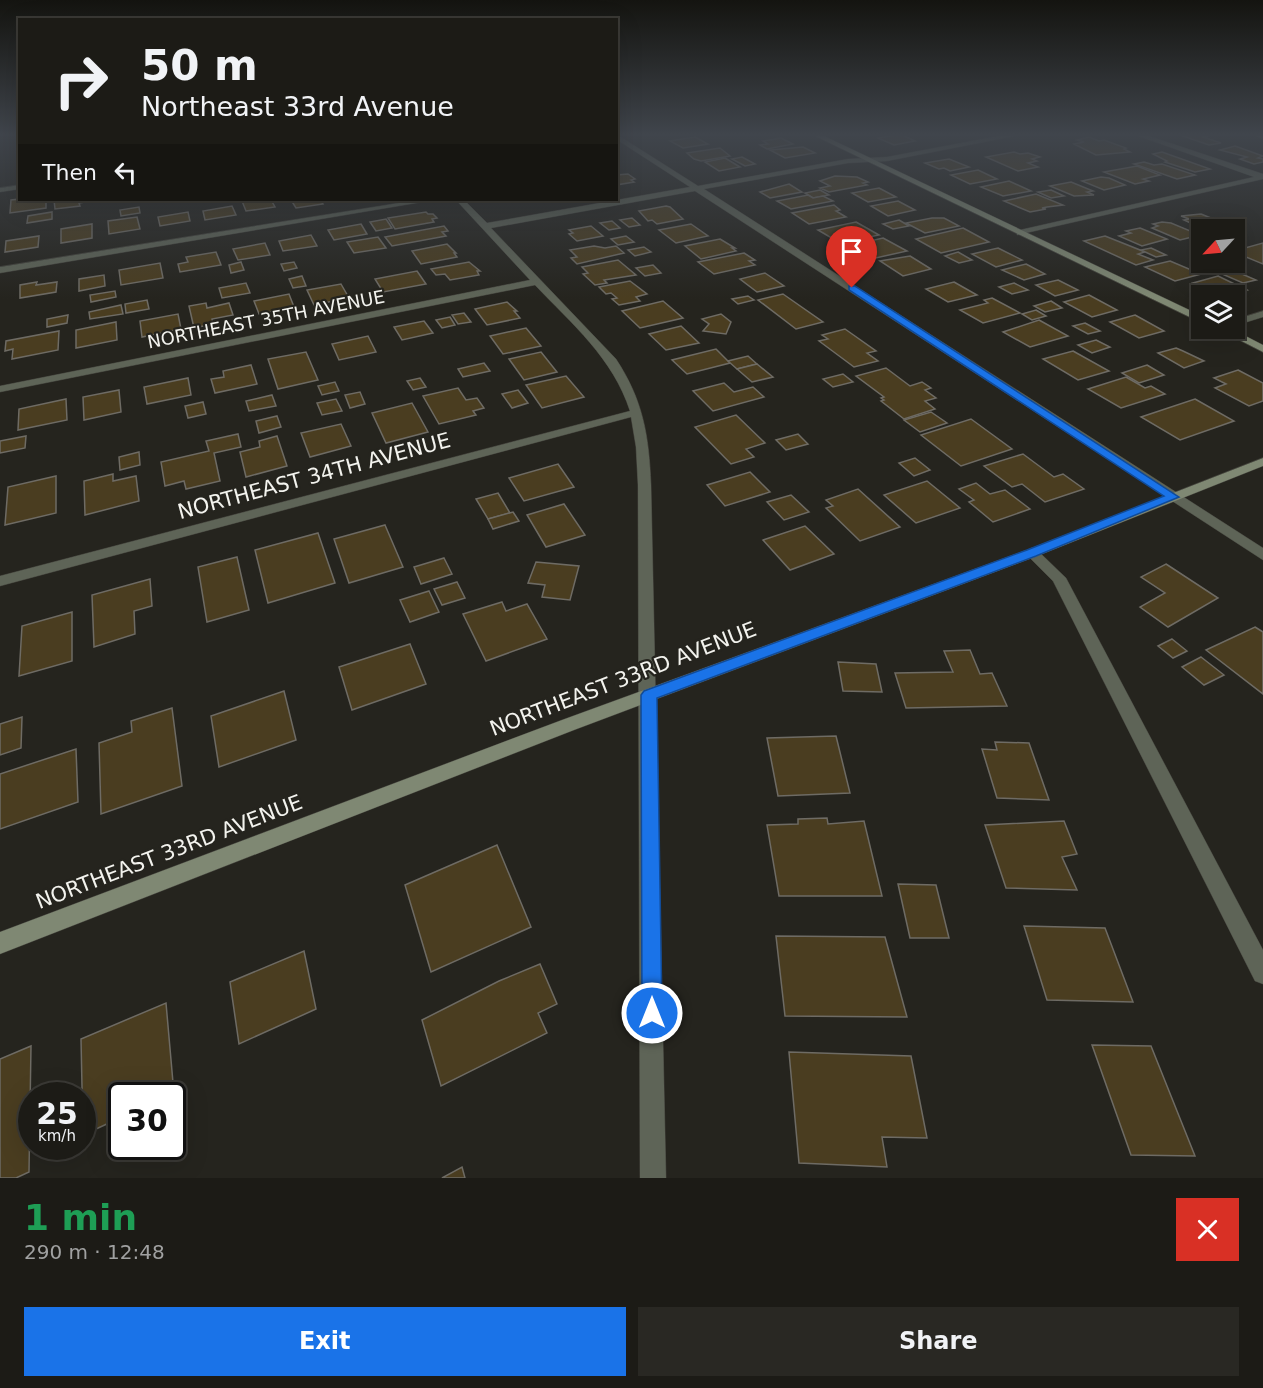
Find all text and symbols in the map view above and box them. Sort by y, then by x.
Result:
text: 50 m [141,41,258,90]
icon: right [42,42,120,120]
text: Northeast 33rd Avenue [141,91,454,122]
icon: left [109,156,142,189]
text: Then [42,160,97,185]
north arrow [1191,219,1245,273]
map controls [1191,219,1245,339]
pin [826,226,877,288]
icon: arrive [835,235,868,268]
button: layers [1191,285,1245,339]
street label: NORTHEAST 35TH AVENUE [146,286,386,352]
street label: NORTHEAST 34TH AVENUE [175,428,453,524]
street label: NORTHEAST 33RD AVENUE [486,617,760,741]
street label: NORTHEAST 33RD AVENUE [32,790,306,914]
position arrow [620,981,684,1045]
speed limit sign: 30 [108,1082,186,1160]
text: 25 [36,1096,78,1131]
text: km/h [38,1127,76,1145]
text: 1 min [24,1197,137,1238]
button: close [1176,1198,1239,1261]
text: 290 m · 12:48 [24,1240,165,1264]
button: Exit [24,1307,626,1376]
button: Share [638,1307,1239,1376]

